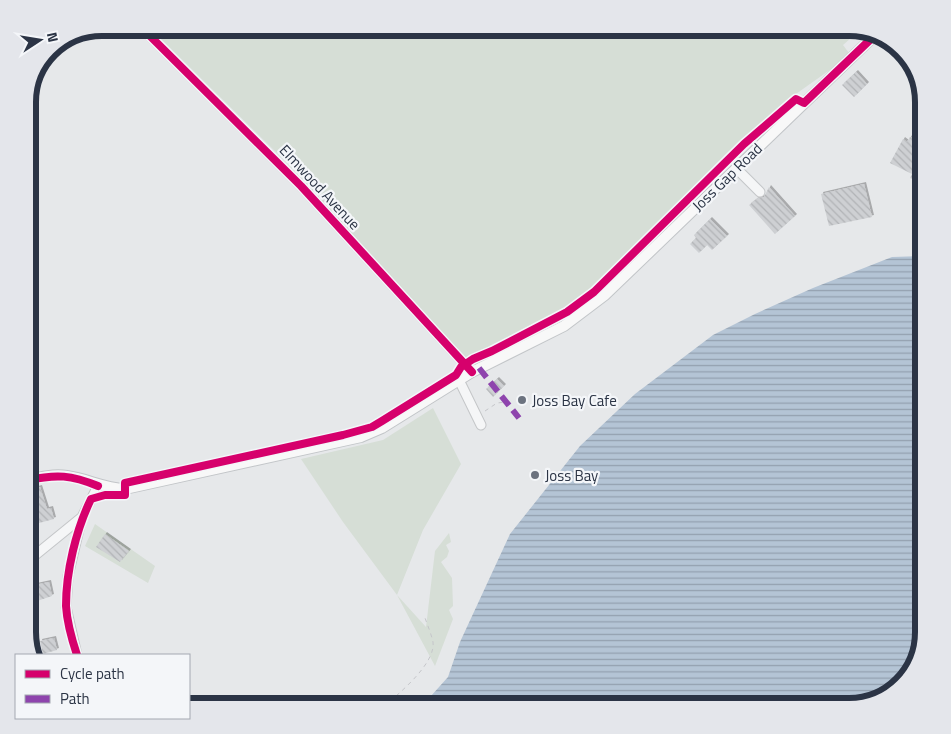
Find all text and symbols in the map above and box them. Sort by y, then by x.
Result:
north arrow [15,15,65,65]
text: N [42,30,64,44]
street label: Joss Gap Road [687,138,767,216]
street label: Elmwood Avenue [274,139,366,235]
place label: Joss Bay Cafe [532,389,617,412]
marker: Joss Bay Cafe [516,394,528,406]
place label: Joss Bay [545,464,598,487]
marker: Joss Bay [529,469,541,481]
legend [15,654,190,719]
text: Cycle path [60,662,125,685]
text: Path [60,687,90,710]

